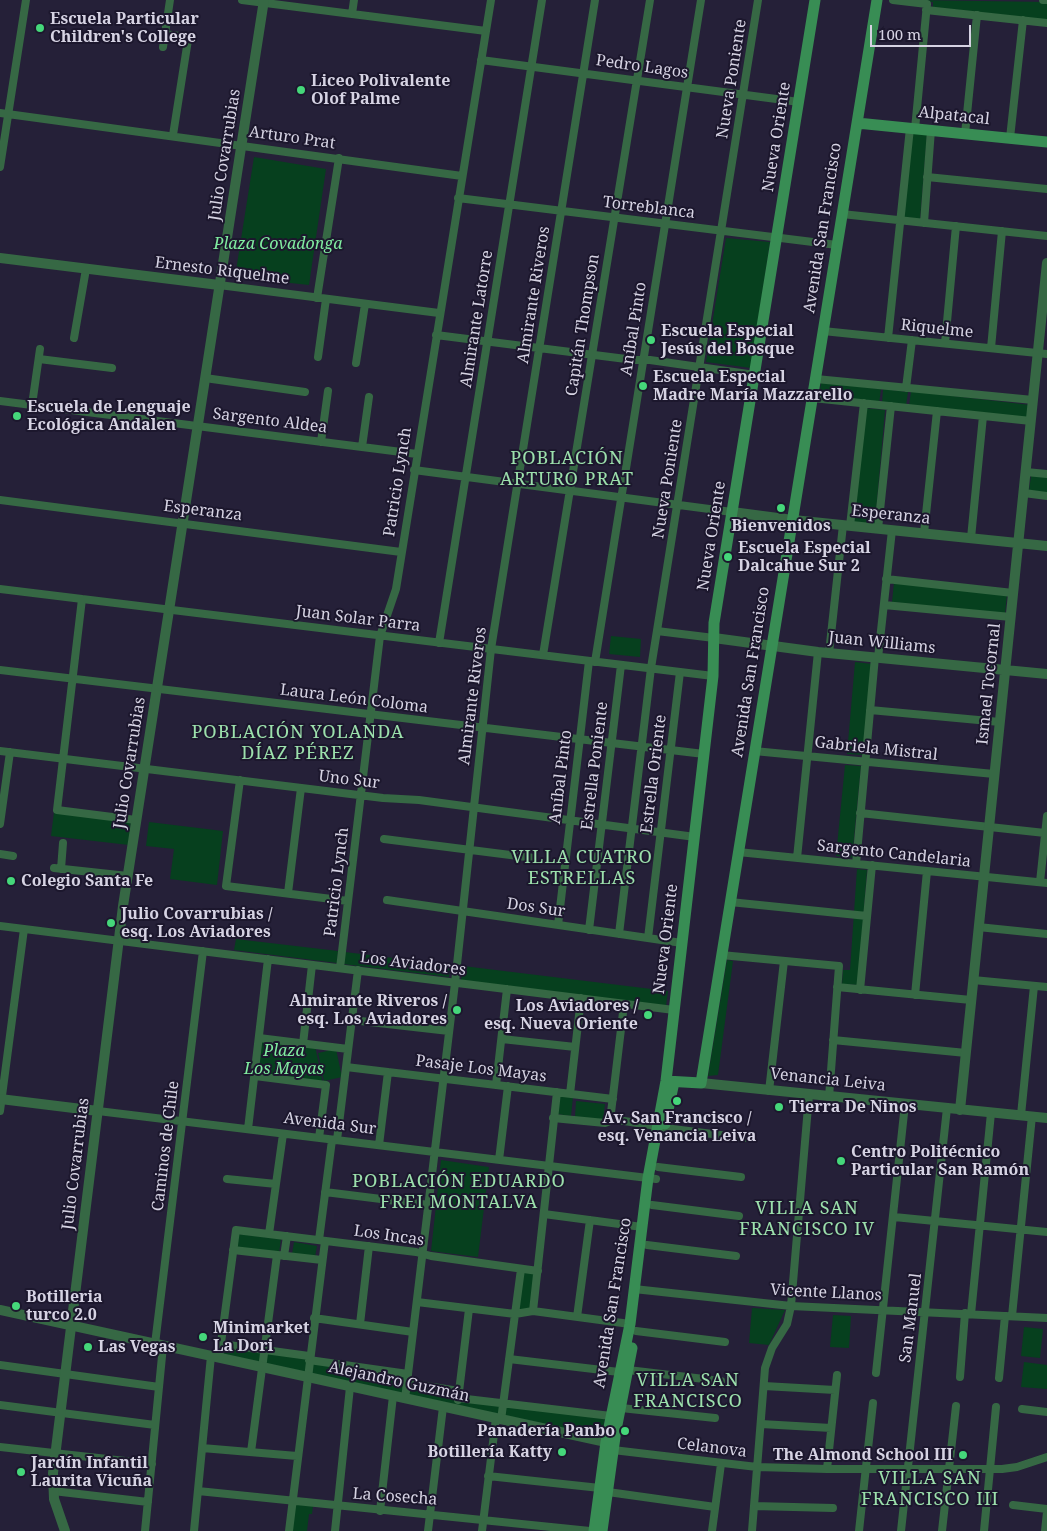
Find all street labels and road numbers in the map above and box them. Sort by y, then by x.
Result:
street label: Nueva Poniente [713,18,751,140]
street label: Pedro Lagos [595,51,689,83]
street label: Nueva Oriente [759,81,795,193]
street label: Julio Covarrubias [205,88,245,222]
street label: Alpatacal [917,103,991,129]
street label: Arturo Prat [248,122,336,154]
street label: Avenida San Francisco [800,142,846,314]
street label: Torreblanca [602,193,696,223]
street label: Almirante Riveros [514,225,554,365]
street label: Almirante Latorre [457,249,497,389]
street label: Capitán Thompson [562,252,604,398]
street label: Ernesto Riquelme [154,253,290,289]
street label: Aníbal Pinto [617,281,651,377]
street label: Riquelme [900,316,974,342]
street label: Sargento Aldea [212,404,328,438]
street label: Nueva Poniente [649,418,687,540]
street label: Patricio Lynch [380,426,416,538]
street label: Nueva Oriente [694,480,730,592]
street label: Esperanza [162,497,244,525]
street label: Esperanza [851,501,931,529]
street label: Avenida San Francisco [728,586,774,758]
street label: Juan Solar Parra [295,602,421,636]
street label: Ismael Tocornal [973,622,1005,746]
street label: Almirante Riveros [455,626,491,766]
street label: Juan Williams [827,628,937,658]
street label: Laura León Coloma [279,680,429,718]
street label: Julio Covarrubias [110,696,150,830]
street label: Estrella Poniente [578,701,612,831]
street label: Estrella Oriente [637,713,671,835]
street label: Aníbal Pinto [546,729,576,825]
street label: Gabriela Mistral [813,733,939,765]
street label: Uno Sur [317,767,381,793]
street label: Patricio Lynch [321,826,353,938]
street label: Sargento Candelaria [816,836,972,872]
street label: Nueva Oriente [650,883,682,995]
street label: Dos Sur [506,894,566,922]
street label: Los Aviadores [359,948,467,980]
street label: Pasaje Los Mayas [414,1051,548,1087]
street label: Venancia Leiva [769,1064,887,1096]
street label: Caminos de Chile [148,1080,184,1212]
street label: Julio Covarrubias [58,1097,94,1231]
street label: Avenida Sur [283,1109,377,1139]
street label: Avenida San Francisco [590,1217,636,1389]
street label: Los Incas [353,1222,425,1250]
street label: San Manuel [896,1272,926,1364]
street label: Vicente Llanos [770,1280,882,1306]
street label: Alejandro Guzmán [327,1358,471,1406]
street label: Celanova [676,1434,748,1462]
street label: La Cosecha [352,1484,438,1510]

